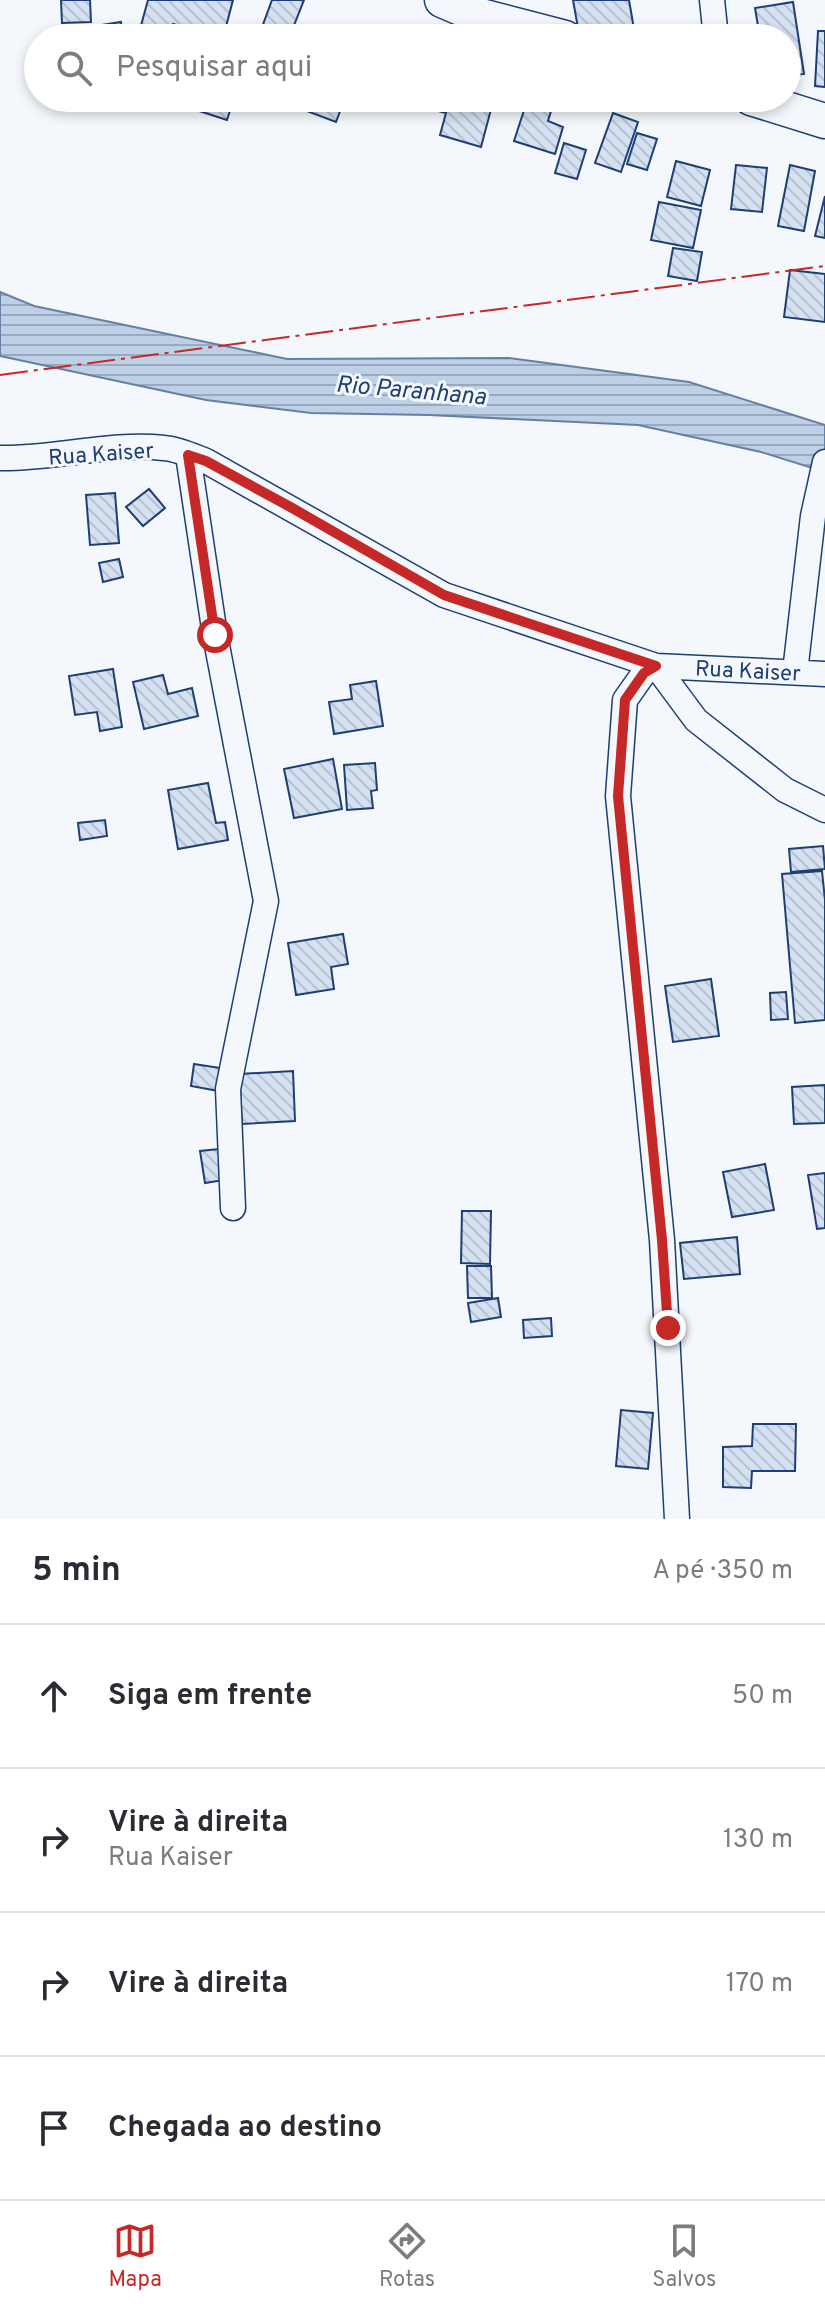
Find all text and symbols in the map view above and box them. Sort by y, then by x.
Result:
search box [24,24,801,112]
icon: search [52,46,96,90]
text: Pesquisar aqui [116,50,312,87]
water label: Rio Paranhana [334,370,488,414]
street label: Rua Kaiser [48,438,155,473]
route start [197,617,233,653]
street label: Rua Kaiser [694,656,802,689]
route end [650,1310,686,1346]
text: 5 min [32,1550,121,1593]
text: A pé · 350 m [652,1555,793,1588]
icon: ahead [32,1674,76,1718]
text: Siga em frente [108,1678,312,1715]
text: 50 m [732,1680,793,1713]
text: Vire à direita [108,1805,288,1842]
icon: right [32,1818,76,1862]
text: 130 m [723,1824,793,1857]
text: Rua Kaiser [108,1842,233,1875]
icon: right [32,1962,76,2006]
text: Vire à direita [108,1966,288,2003]
text: 170 m [726,1968,793,2001]
icon: arrive [32,2106,76,2150]
text: Chegada ao destino [108,2110,382,2147]
tab: Mapa [109,2219,162,2294]
tab: Rotas [379,2219,435,2294]
tab: Salvos [652,2219,716,2294]

